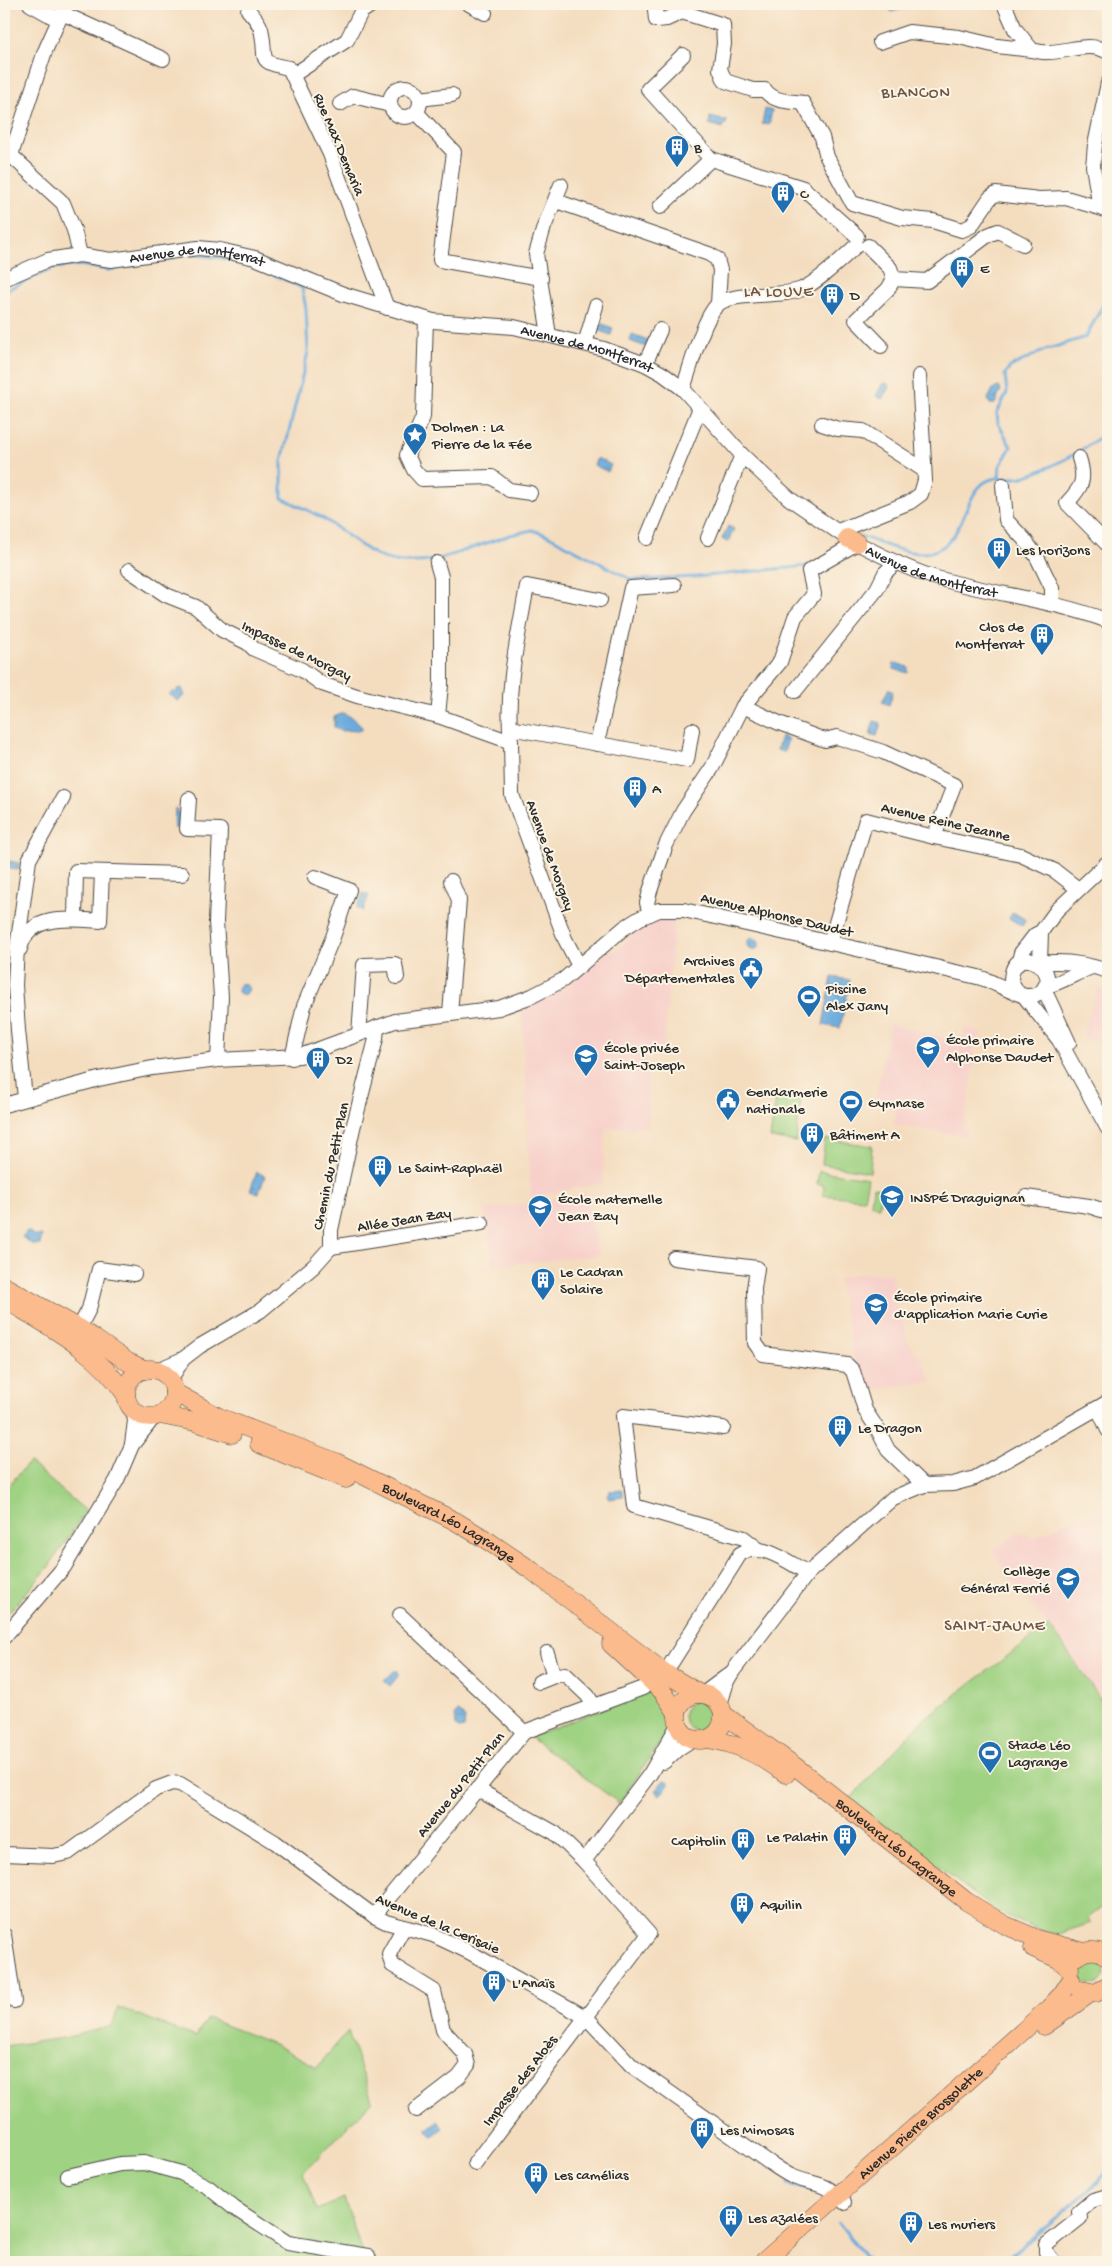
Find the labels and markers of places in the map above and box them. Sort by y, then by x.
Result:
building icon: B [664,134,690,168]
place label: B [693,140,702,158]
building icon: C [770,180,796,214]
place label: C [800,186,809,204]
building icon: E [949,255,975,289]
place label: E [980,261,990,279]
building icon: D [819,282,845,316]
place label: D [849,288,860,306]
place label: Dolmen : La Pierre de la Fée [431,419,532,454]
place icon: Dolmen : La Pierre de la Fée [402,422,428,456]
building icon: Les horizons [986,536,1012,570]
place label: Les horizons [1016,542,1090,560]
place label: Clos de Montferrat [955,619,1026,654]
building icon: Clos de Montferrat [1029,622,1055,656]
building icon: A [622,775,648,809]
place label: A [652,781,662,799]
place label: Archives Départementales [624,953,734,988]
public building icon: Archives Départementales [738,956,764,990]
place label: Piscine Alex Jany [825,981,889,1016]
sports icon: Piscine Alex Jany [796,984,822,1018]
place label: École primaire Alphonse Daudet [946,1032,1055,1067]
school or university icon: École primaire Alphonse Daudet [915,1035,941,1069]
place label: École privée Saint-Joseph [604,1040,685,1075]
school or university icon: École privée Saint-Joseph [573,1043,599,1077]
building icon: D2 [305,1046,331,1080]
place label: D2 [335,1052,353,1070]
place label: Gendarmerie nationale [746,1084,828,1119]
public building icon: Gendarmerie nationale [715,1087,741,1121]
sports icon: Gymnase [838,1089,864,1123]
place label: Gymnase [868,1095,924,1113]
building icon: Bâtiment A [799,1121,825,1155]
place label: Bâtiment A [829,1127,901,1145]
building icon: Le Saint-Raphaël [367,1154,393,1188]
place label: Le Saint-Raphaël [398,1160,502,1178]
school or university icon: INSPÉ Draguignan [879,1184,905,1218]
place label: INSPÉ Draguignan [910,1190,1025,1208]
place label: École maternelle Jean Zay [558,1191,662,1226]
school or university icon: École maternelle Jean Zay [527,1194,553,1228]
place label: Le Cadran Solaire [560,1264,623,1299]
building icon: Le Cadran Solaire [530,1267,556,1301]
place label: École primaire d'application Marie Curie [894,1289,1048,1324]
school or university icon: École primaire d'application Marie Curie [863,1292,889,1326]
building icon: Le Dragon [827,1414,853,1448]
place label: Le Dragon [858,1420,922,1438]
place label: Collège Général Ferrié [960,1563,1050,1598]
school or university icon: Collège Général Ferrié [1055,1566,1081,1600]
place label: Stade Léo Lagrange [1008,1737,1071,1772]
sports icon: Stade Léo Lagrange [977,1740,1003,1774]
building icon: Le Palatin [832,1823,858,1857]
building icon: Capitolin [730,1827,756,1861]
place label: Le Palatin [766,1829,828,1847]
place label: Capitolin [671,1833,726,1851]
building icon: Aquilin [729,1891,755,1925]
place label: Aquilin [760,1897,802,1915]
building icon: L'Anaïs [481,1969,507,2003]
place label: L'Anaïs [512,1975,555,1993]
building icon: Les Mimosas [689,2116,715,2150]
place label: Les Mimosas [720,2122,794,2140]
building icon: Les camélias [523,2161,549,2195]
place label: Les camélias [554,2167,629,2185]
building icon: Les azalées [718,2204,744,2238]
place label: Les azalées [748,2210,818,2228]
building icon: Les muriers [898,2210,924,2244]
place label: Les muriers [928,2216,996,2234]

